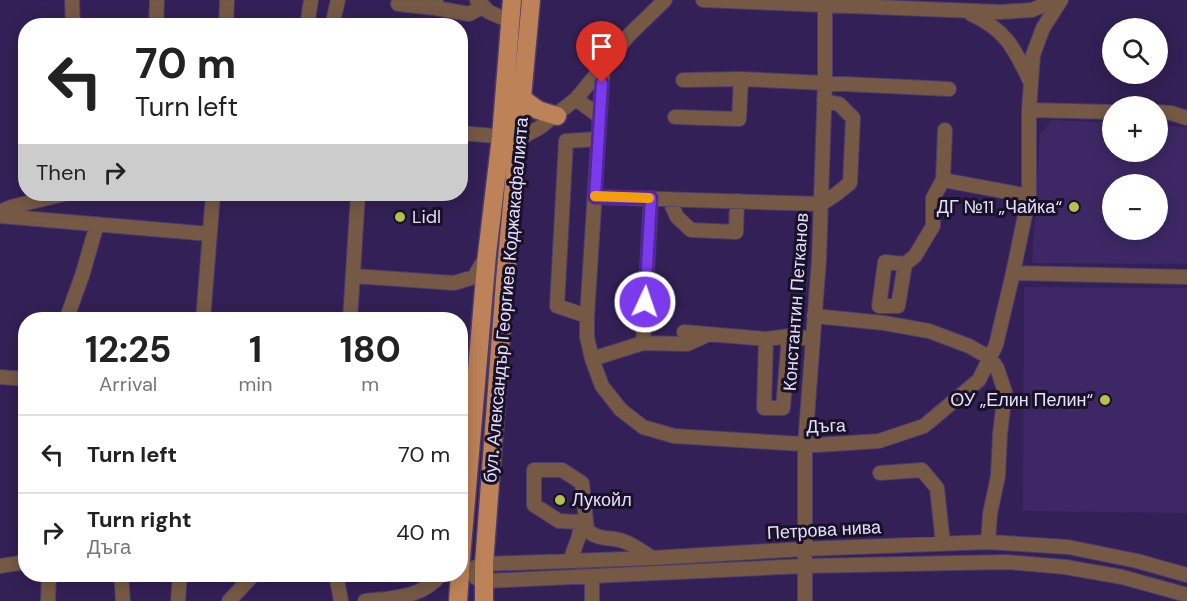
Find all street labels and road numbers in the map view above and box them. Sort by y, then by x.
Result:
street label: бул. Александър Георгиев Коджакафалията [478,115,534,484]
street label: Константин Петканов [778,212,814,392]
street label: Дъга [806,413,847,439]
street label: Петрова нива [766,515,883,545]

